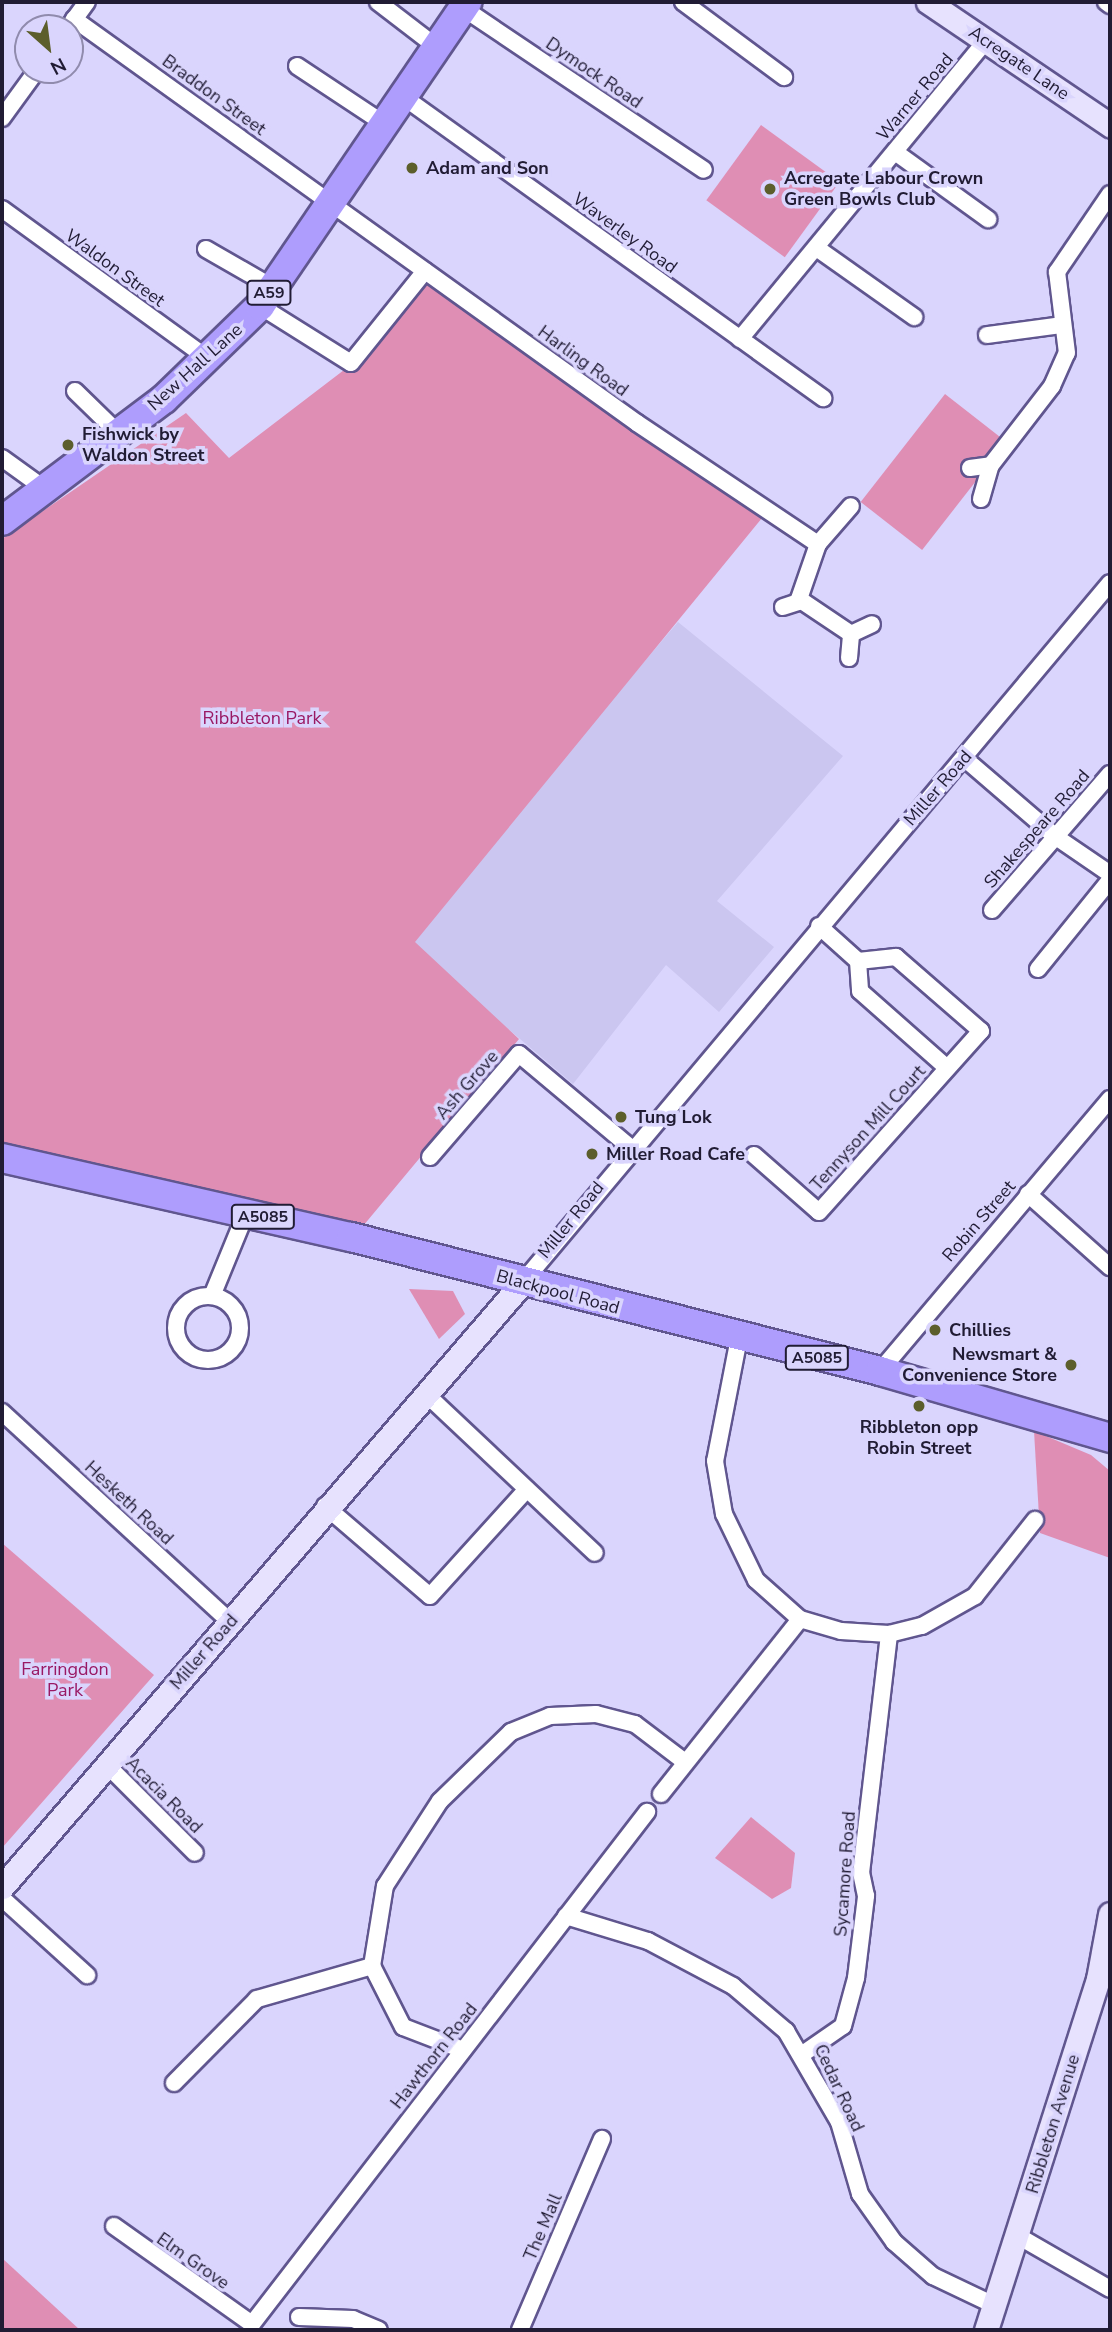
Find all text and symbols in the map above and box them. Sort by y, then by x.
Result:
north arrow [14,14,84,84]
street label: Acregate Lane [965,21,1073,105]
street label: Dymock Road [542,33,646,113]
street label: Warner Road [872,49,958,145]
street label: Braddon Street [158,50,270,140]
text: N [46,51,70,81]
place label: Adam and Son [426,157,549,179]
marker: Adam and Son [404,160,420,176]
place label: Acregate Labour Crown Green Bowls Club [784,168,983,210]
marker: Acregate Labour Crown Green Bowls Club [762,181,778,197]
street label: Waverley Road [569,188,681,278]
street label: Waldon Street [61,225,169,311]
road number: A59 [246,280,292,306]
street label: New Hall Lane [143,319,247,415]
street label: Harling Road [534,321,632,401]
place label: Fishwick by Waldon Street [82,424,204,466]
marker: Fishwick by Waldon Street [60,437,76,453]
park label: Ribbleton Park [202,707,322,729]
street label: Miller Road [899,746,977,830]
street label: Shakespeare Road [980,765,1094,893]
street label: Ash Grove [431,1046,503,1124]
street label: Tennyson Mill Court [806,1061,930,1195]
place label: Tung Lok [635,1106,712,1128]
marker: Tung Lok [613,1109,629,1125]
place label: Miller Road Cafe [606,1143,745,1165]
marker: Miller Road Cafe [584,1146,600,1162]
street label: Robin Street [938,1176,1020,1266]
street label: Miller Road [533,1177,609,1263]
road number: A5085 [230,1204,296,1230]
street label: Blackpool Road [494,1265,622,1319]
place label: Chillies [949,1319,1011,1341]
marker: Chillies [927,1322,943,1338]
place label: Newsmart & Convenience Store [902,1344,1057,1386]
road number: A5085 [784,1346,850,1370]
marker: Newsmart & Convenience Store [1063,1357,1079,1373]
marker: Ribbleton opp Robin Street [911,1398,927,1414]
place label: Ribbleton opp Robin Street [860,1417,978,1460]
street label: Hesketh Road [80,1456,178,1550]
street label: Miller Road [165,1610,243,1694]
park label: Farringdon Park [21,1659,109,1702]
street label: Acacia Road [121,1752,207,1838]
street label: Sycamore Road [830,1811,860,1937]
street label: Hawthorn Road [386,1999,482,2113]
street label: Cedar Road [809,2041,869,2135]
street label: Ribbleton Avenue [1022,2052,1084,2196]
street label: The Mall [519,2190,567,2264]
street label: Elm Grove [152,2228,234,2294]

